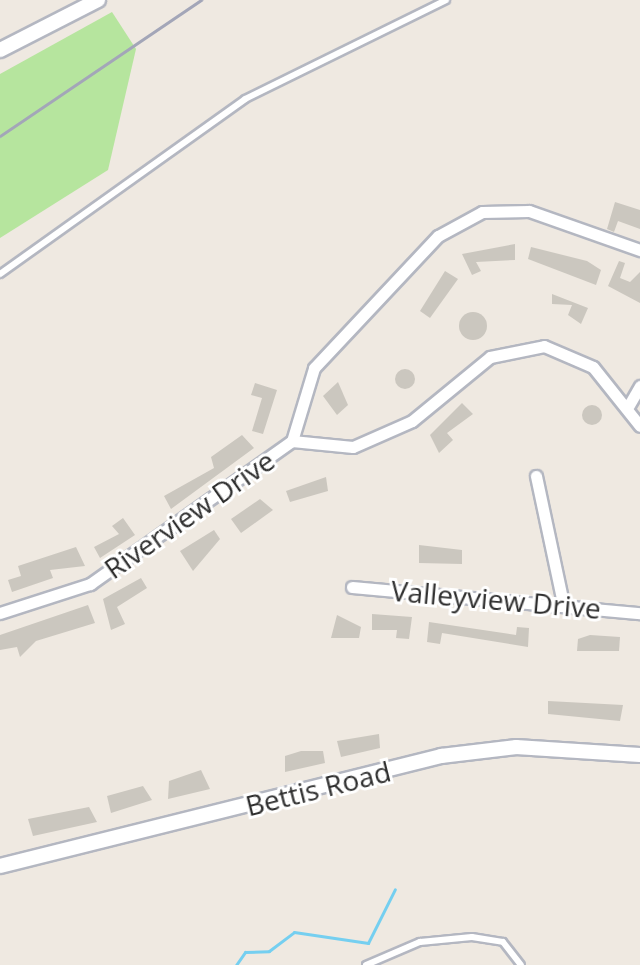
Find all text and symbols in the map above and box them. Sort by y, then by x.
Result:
street label: Riverview Drive [98,443,280,585]
street label: Valleyview Drive [390,573,602,625]
street label: Bettis Road [242,754,394,822]

